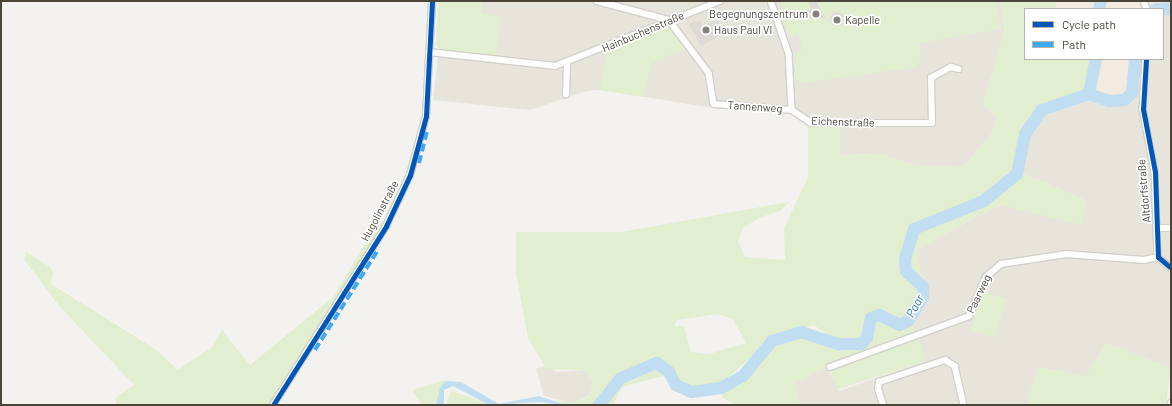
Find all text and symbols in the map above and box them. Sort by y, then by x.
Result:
place label: Begegnungszentrum [709,7,808,21]
legend [1024,8,1164,60]
street label: Hainbuchenstraße [600,9,686,55]
marker: Begegnungszentrum [811,9,821,19]
place label: Kapelle [845,13,880,27]
marker: Kapelle [832,15,842,25]
text: Cycle path [1062,17,1116,31]
place label: Haus Paul VI [714,23,772,37]
marker: Haus Paul VI [701,25,711,35]
text: Path [1062,37,1086,51]
street label: Tannenweg [727,99,783,115]
street label: Eichenstraße [811,114,875,130]
street label: Altdorfstraße [1135,159,1153,223]
street label: Hugolinstraße [358,178,402,244]
street label: Paarweg [964,272,994,316]
water label: Paar [903,292,927,320]

